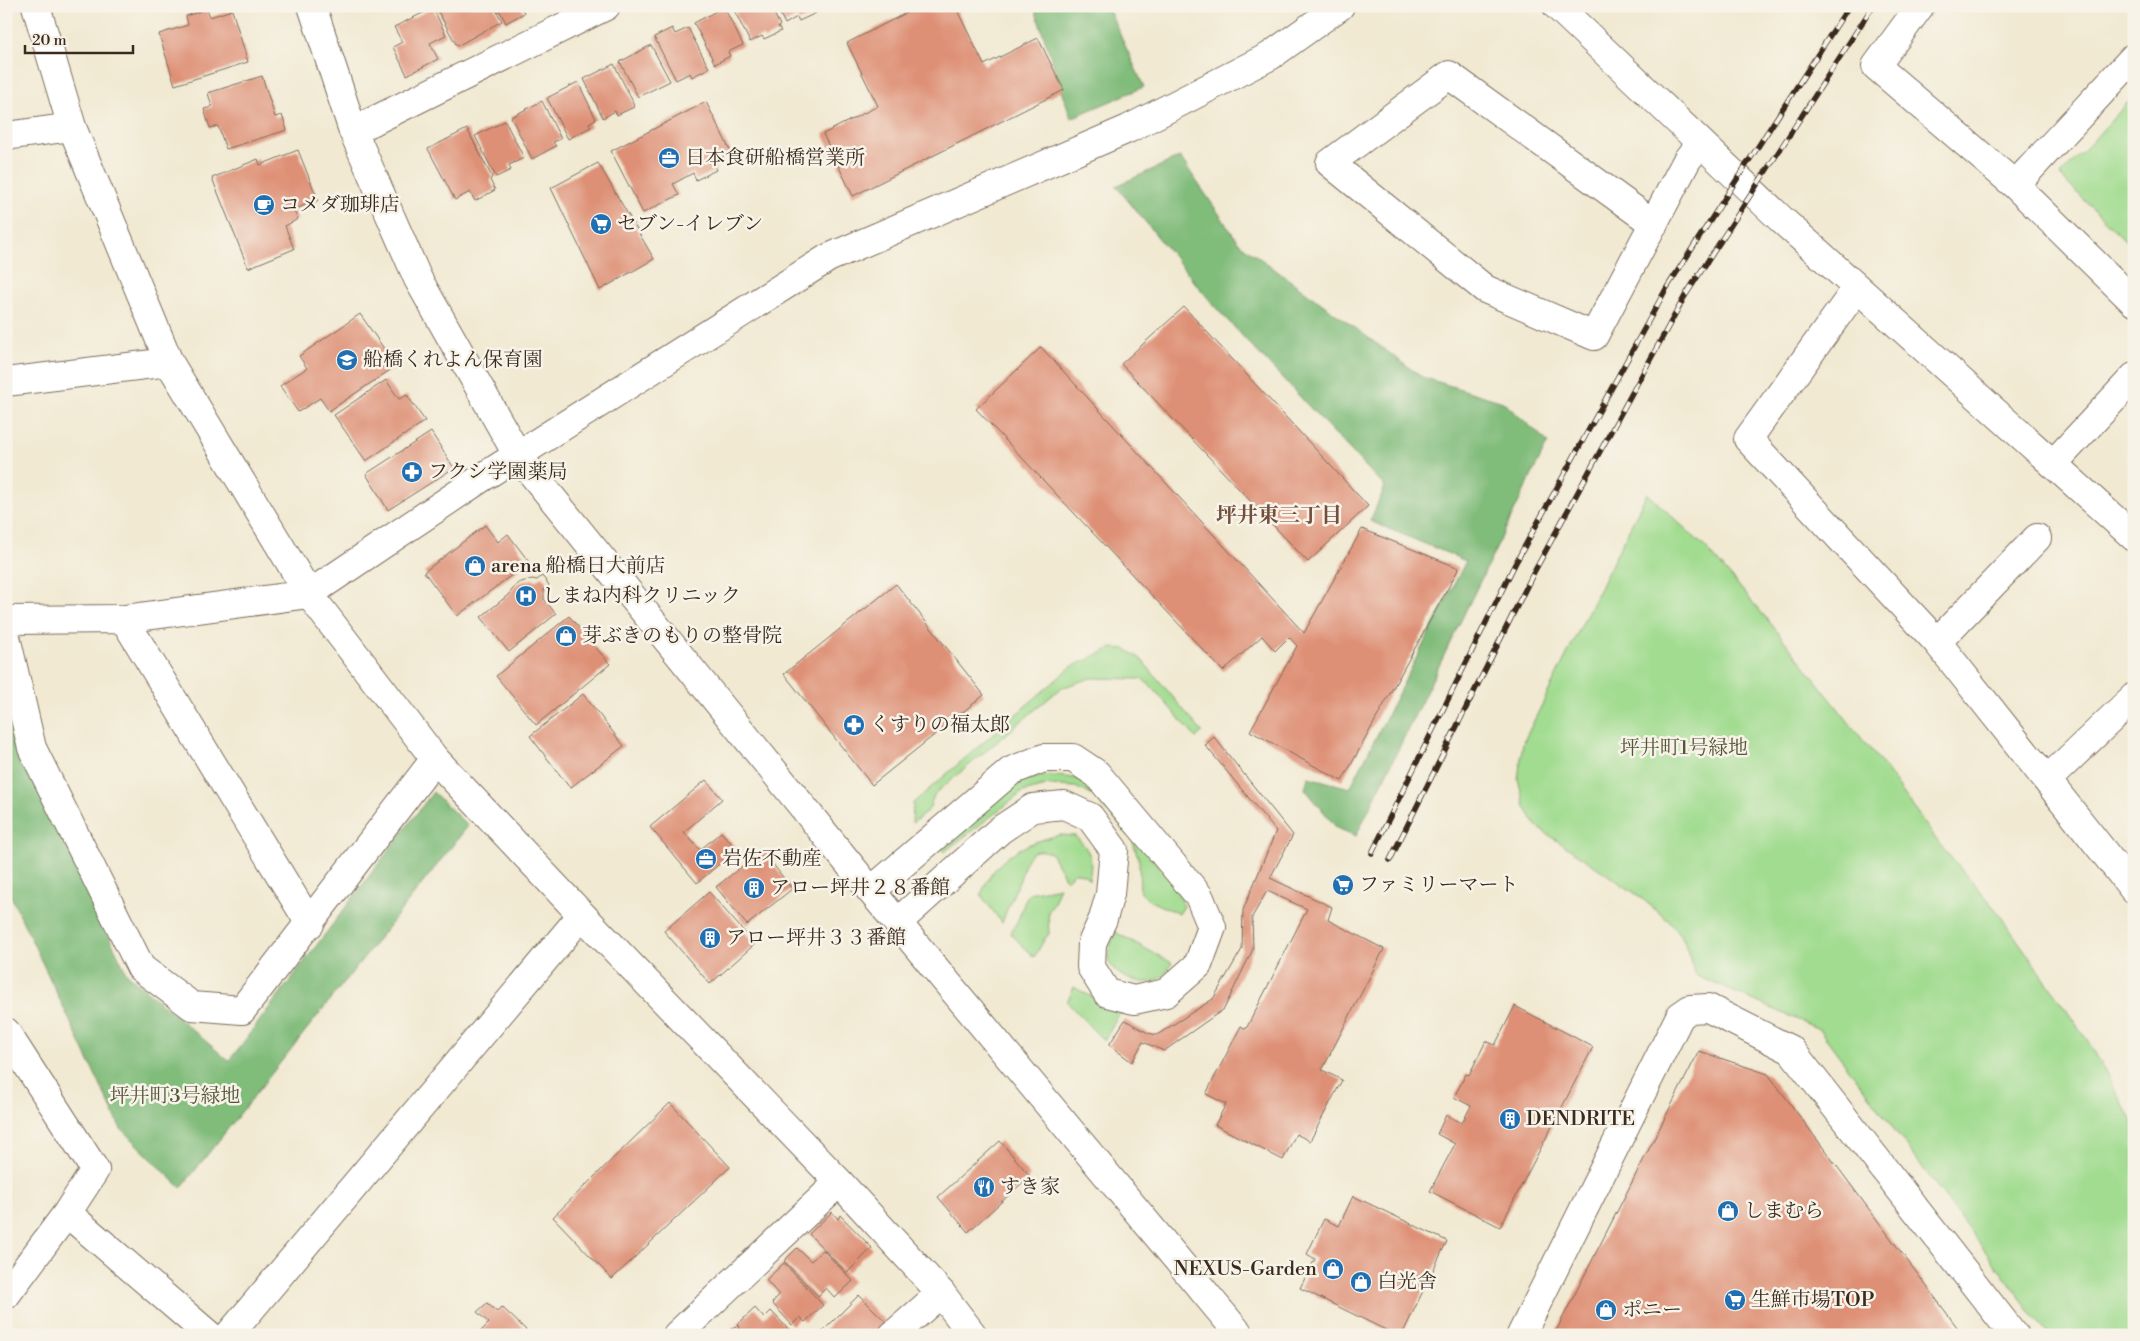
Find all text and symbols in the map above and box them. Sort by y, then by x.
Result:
scale bar [25,22,132,54]
text: 20 m [32,31,67,50]
office icon: 日本食研船橋営業所 [657,146,681,170]
place label: 日本食研船橋営業所 [685,146,865,171]
cafe icon: コメダ珈琲店 [252,193,276,217]
place label: コメダ珈琲店 [280,193,400,218]
supermarket icon: セブン-イレブン [589,212,613,236]
place label: セブン-イレブン [617,212,763,237]
school or university icon: 船橋くれよん保育園 [335,348,359,372]
place label: 船橋くれよん保育園 [363,348,543,373]
pharmacy icon: フクシ学園薬局 [400,460,424,484]
place label: フクシ学園薬局 [428,460,567,485]
district label: 坪井東三丁目 [1216,503,1342,529]
shop icon: arena 船橋日大前店 [463,554,487,578]
place label: arena 船橋日大前店 [491,554,666,579]
hospital icon: しまね内科クリニック [514,584,538,608]
place label: しまね内科クリニック [542,584,741,609]
shop icon: 芽ぶきのもりの整骨院 [554,624,578,648]
place label: 芽ぶきのもりの整骨院 [582,624,782,649]
pharmacy icon: くすりの福太郎 [842,713,866,737]
place label: くすりの福太郎 [870,713,1010,738]
park label: 坪井町1号緑地 [1620,736,1748,761]
office icon: 岩佐不動産 [694,847,718,871]
place label: 岩佐不動産 [722,847,822,872]
supermarket icon: ファミリーマート [1331,873,1355,897]
place label: ファミリーマート [1359,873,1519,898]
building icon: アロー坪井２８番館 [742,876,766,900]
place label: アロー坪井２８番館 [770,876,950,901]
building icon: アロー坪井３３番館 [698,926,722,950]
place label: アロー坪井３３番館 [726,926,906,951]
park label: 坪井町3号緑地 [109,1084,241,1109]
building icon: DENDRITE [1498,1107,1522,1131]
place label: DENDRITE [1526,1107,1635,1132]
restaurant icon: すき家 [972,1175,996,1199]
place label: すき家 [1000,1175,1060,1200]
shop icon: しまむら [1716,1199,1740,1223]
place label: しまむら [1744,1199,1824,1224]
place label: NEXUS-Garden [1174,1257,1317,1282]
shop icon: NEXUS-Garden [1321,1257,1345,1281]
shop icon: 白光舎 [1349,1270,1373,1294]
place label: 白光舎 [1377,1270,1437,1295]
supermarket icon: 生鮮市場TOP [1723,1288,1747,1312]
place label: 生鮮市場TOP [1751,1288,1875,1313]
shop icon: ポニー [1594,1298,1618,1322]
place label: ポニー [1622,1298,1682,1323]

